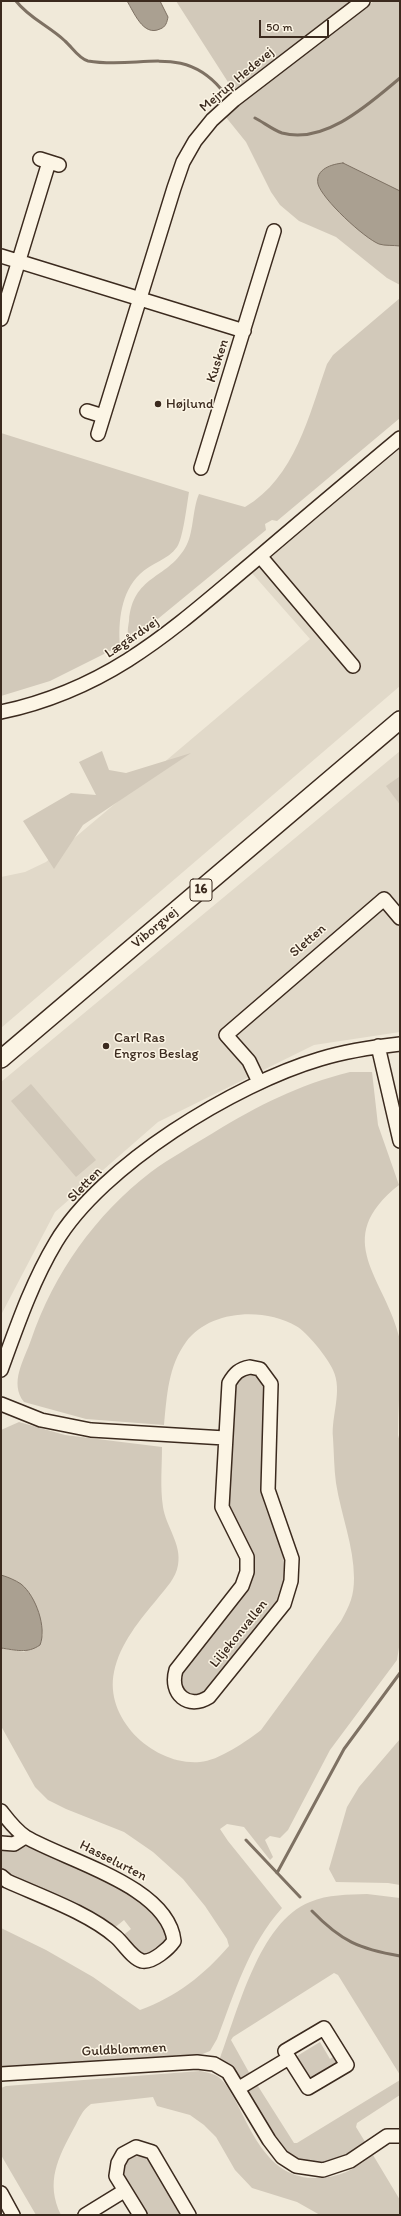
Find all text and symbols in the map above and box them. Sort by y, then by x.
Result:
scale bar [261,12,331,38]
text: 50 m [266,20,292,34]
street label: Mejrup Hedevej [196,44,278,116]
street label: Kusken [203,337,233,385]
place label: Højlund [166,396,214,412]
marker: Højlund [153,399,163,409]
street label: Lægårdvej [102,614,162,662]
road number: 16 [190,879,212,901]
street label: Viborgvej [128,904,182,952]
street label: Sletten [286,921,330,961]
place label: Carl Ras Engros Beslag [114,1030,199,1062]
marker: Carl Ras Engros Beslag [101,1041,111,1051]
street label: Sletten [64,1164,106,1206]
street label: Liljekonvallen [206,1597,272,1671]
street label: Hasselurten [77,1837,149,1885]
street label: Guldblommen [81,2039,167,2061]

